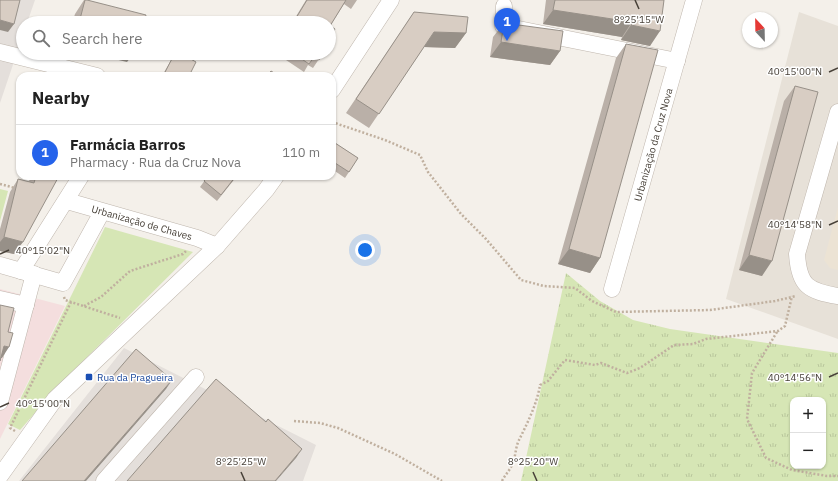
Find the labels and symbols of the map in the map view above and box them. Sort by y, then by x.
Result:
pin: 1 [494,8,520,41]
north arrow [742,12,778,48]
text: 8°25'15"W [614,13,664,26]
text: 40°15'00"N [768,65,822,78]
street label: Urbanização da Cruz Nova [631,86,675,203]
street label: Urbanização de Chaves [90,202,194,243]
text: 40°14'58"N [768,218,822,231]
your location [355,240,375,260]
text: 40°15'02"N [16,244,70,257]
place label: Rua da Pragueira [97,371,174,384]
text: 40°14'56"N [768,371,822,384]
marker: Rua da Pragueira [84,372,94,382]
text: 40°15'00"N [16,397,70,410]
text: 8°25'25"W [216,455,266,468]
text: 8°25'20"W [508,455,558,468]

